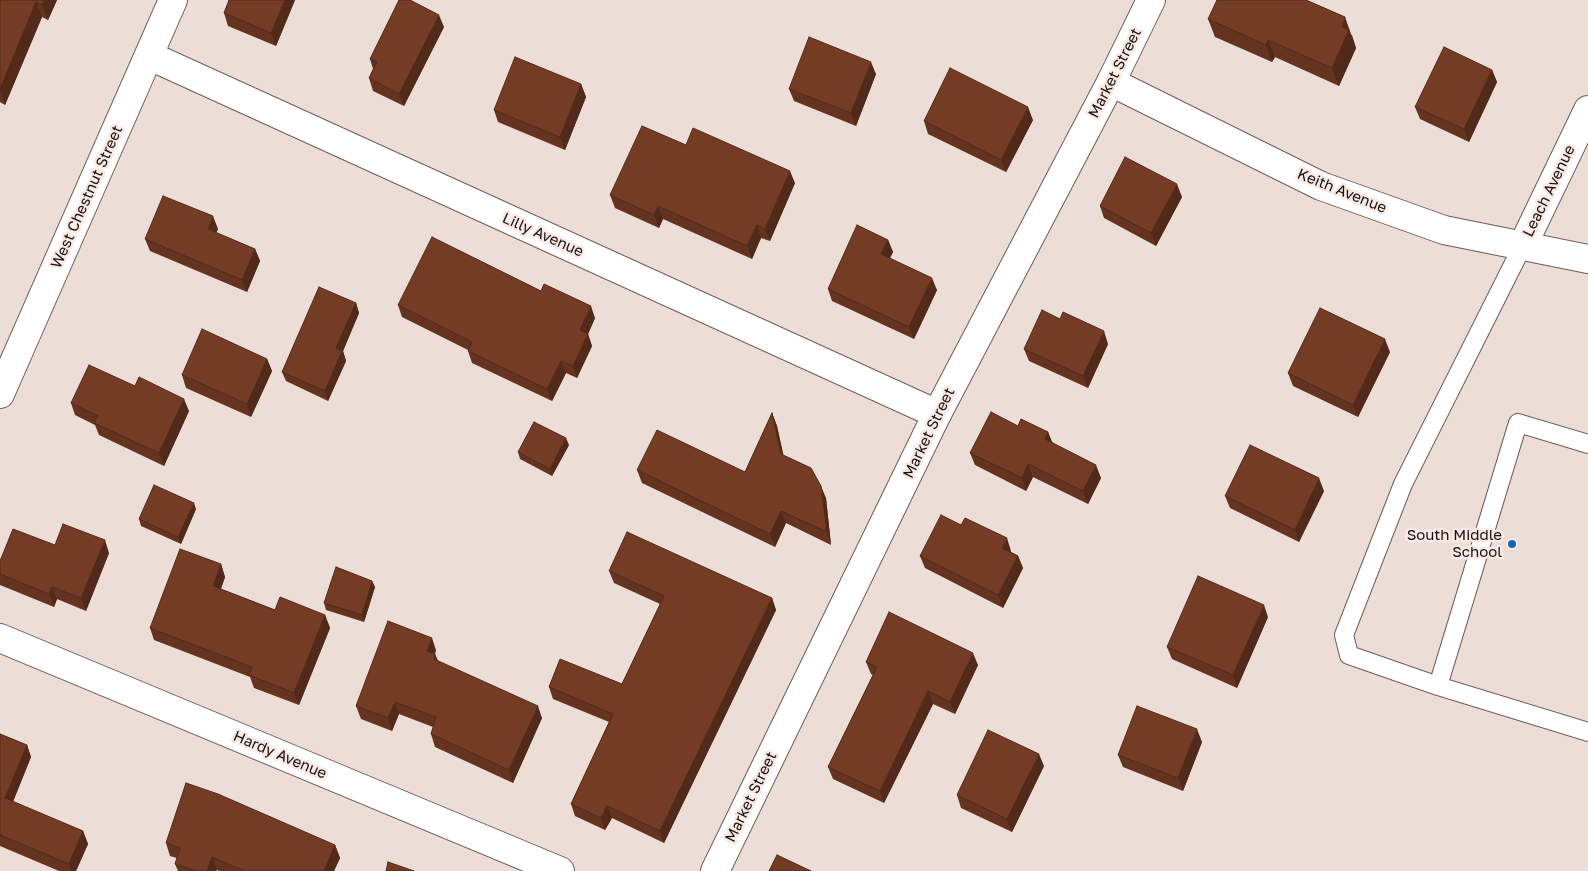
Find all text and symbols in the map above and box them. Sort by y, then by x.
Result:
street label: Market Street [1085,25,1145,121]
street label: West Chestnut Street [47,123,127,271]
street label: Leach Avenue [1519,142,1579,240]
street label: Keith Avenue [1295,165,1389,217]
street label: Lilly Avenue [500,209,586,261]
street label: Market Street [899,385,959,481]
place label: South Middle School [1407,526,1502,561]
marker: South Middle School [1506,538,1518,550]
street label: Hardy Avenue [231,727,329,783]
street label: Market Street [721,749,781,845]

